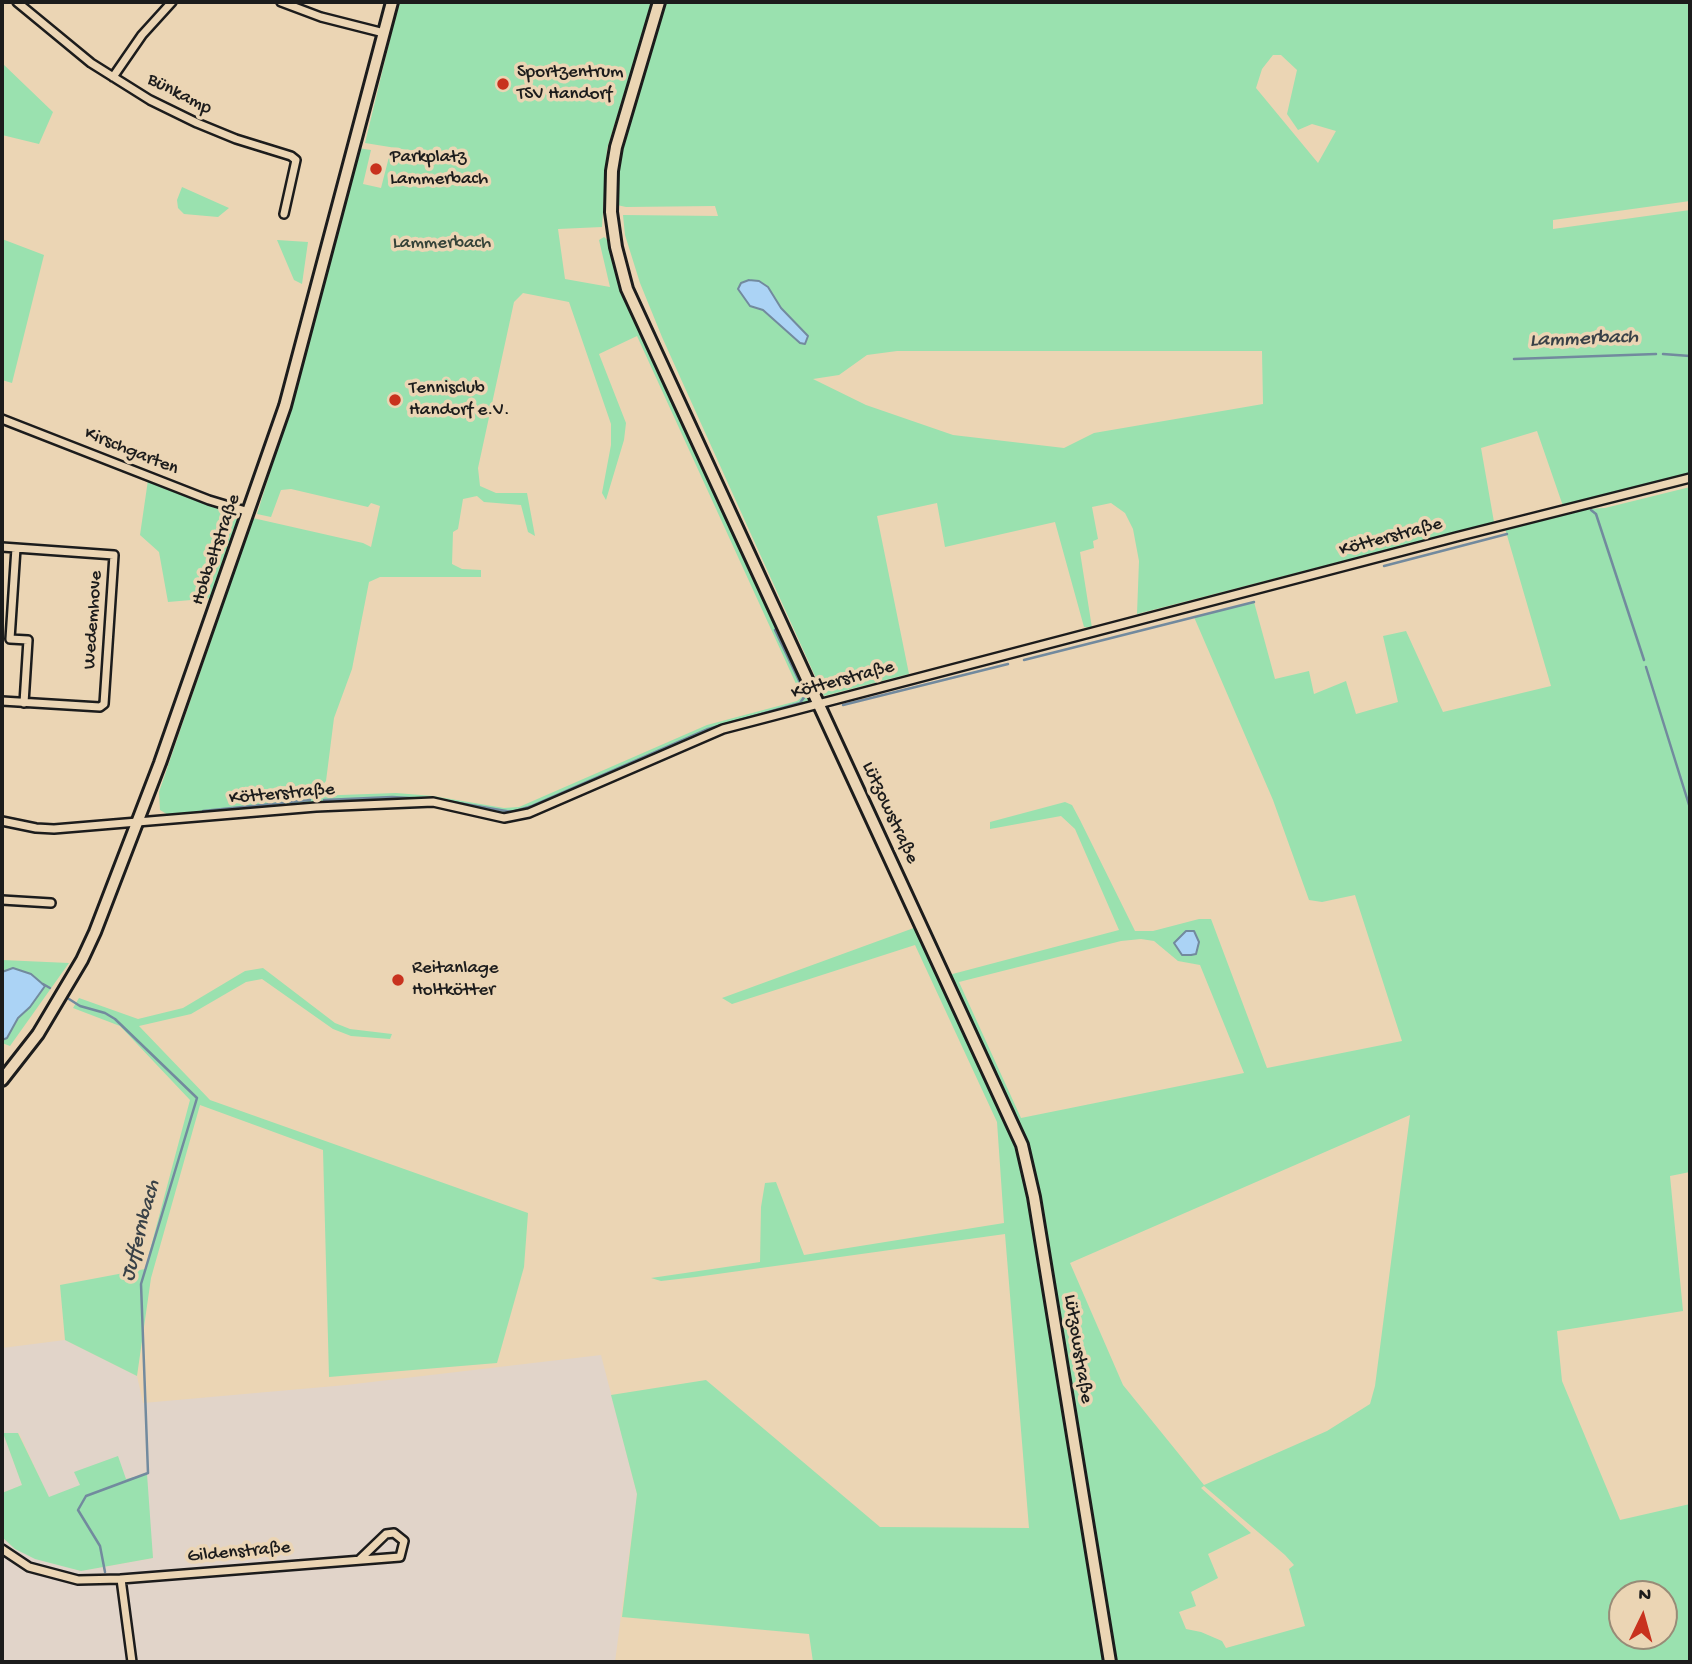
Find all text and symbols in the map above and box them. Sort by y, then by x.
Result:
place label: Sportzentrum TSV Handorf [517,62,624,106]
street label: Bünkamp [143,69,215,121]
marker: Sportzentrum TSV Handorf [495,76,511,92]
place label: Parkplatz Lammerbach [390,147,488,191]
marker: Parkplatz Lammerbach [368,161,384,177]
park label: Lammerbach [393,233,491,255]
water label: Lammerbach [1529,326,1639,354]
place label: Tennisclub Handorf e.V. [409,378,510,422]
marker: Tennisclub Handorf e.V. [387,392,403,408]
street label: Kirschgarten [81,423,181,481]
street label: Hobbeltstraße [187,491,247,609]
street label: Kötterstraße [1337,513,1445,563]
street label: Wedemhove [79,570,109,670]
street label: Kötterstraße [789,656,897,706]
street label: Lützowstraße [855,758,923,868]
street label: Kötterstraße [228,779,336,811]
place label: Reitanlage Holtkötter [412,958,499,1002]
marker: Reitanlage Holtkötter [390,972,406,988]
water label: Juffernbach [116,1178,168,1284]
street label: Lützowstraße [1057,1293,1097,1405]
street label: Gildenstraße [186,1537,292,1569]
north arrow [1608,1580,1678,1650]
text: N [1638,1584,1652,1608]

